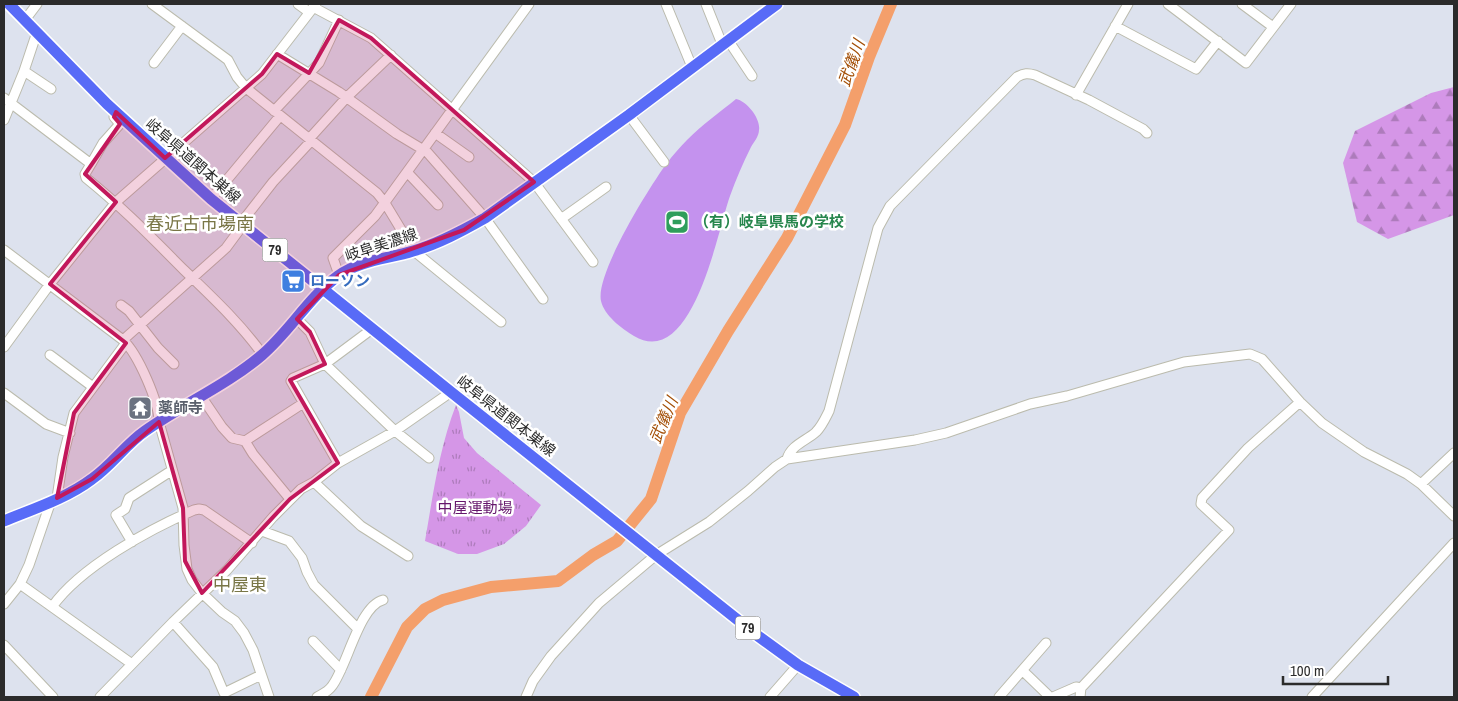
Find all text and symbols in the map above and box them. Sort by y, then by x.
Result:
water label: 武儀川 [832,35,870,89]
street label: 岐阜県道関本巣線 [141,113,246,208]
sports icon: （有）岐阜県馬の学校 [664,209,690,235]
district label: 春近古市場南 [146,211,254,236]
place label: （有）岐阜県馬の学校 [694,211,844,232]
street label: 岐阜美濃線 [342,223,420,266]
road number: 79 [262,238,288,262]
supermarket icon: ローソン [280,268,306,294]
place label: ローソン [310,270,370,291]
street label: 岐阜県道関本巣線 [453,370,560,461]
water label: 武儀川 [643,392,683,446]
temple icon: 薬師寺 [127,395,153,421]
place label: 薬師寺 [158,397,203,418]
park label: 中屋運動場 [437,497,513,518]
district label: 中屋東 [213,572,267,597]
road number: 79 [736,616,760,640]
scale bar [1283,654,1388,686]
text: 100 m [1290,660,1324,681]

